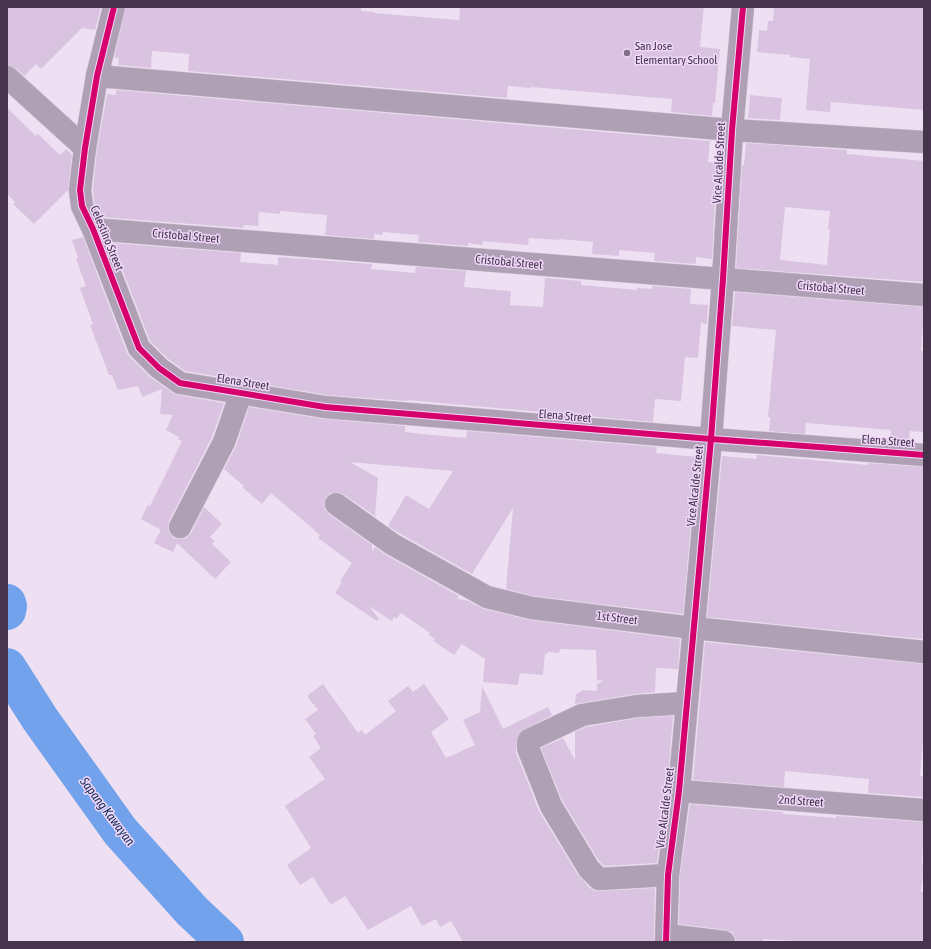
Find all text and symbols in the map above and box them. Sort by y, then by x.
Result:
place label: San Jose Elementary School [635,39,718,67]
marker: San Jose Elementary School [622,48,632,58]
street label: Vice Alcalde Street [710,122,728,204]
street label: Celestino Street [88,203,127,273]
street label: Cristobal Street [152,226,221,246]
street label: Cristobal Street [475,252,544,272]
street label: Cristobal Street [797,278,866,298]
street label: Elena Street [216,371,271,393]
street label: Elena Street [538,407,593,425]
street label: Elena Street [861,432,915,450]
street label: Vice Alcalde Street [684,444,706,527]
street label: 1st Street [596,609,639,628]
street label: Vice Alcalde Street [653,766,677,849]
water label: Sapang Kawayan [77,774,138,849]
street label: 2nd Street [778,792,825,810]

